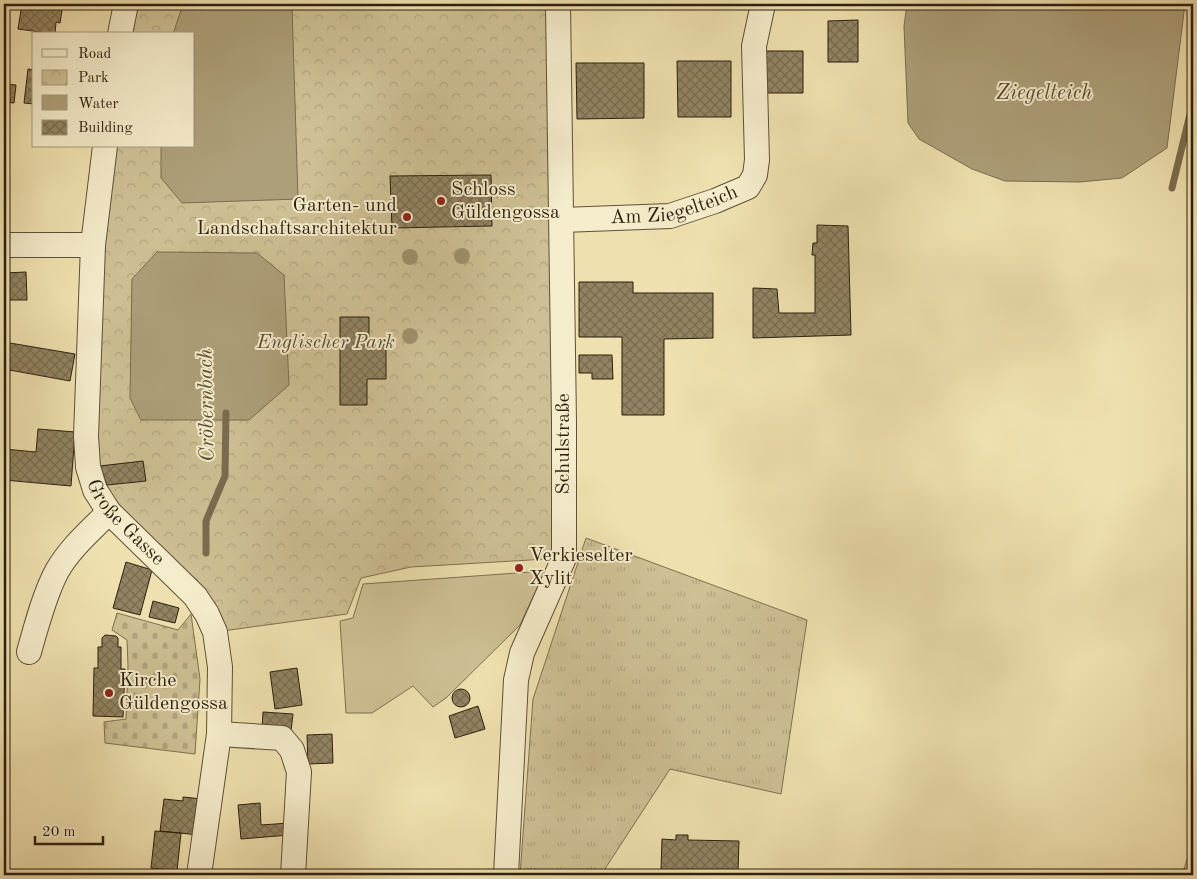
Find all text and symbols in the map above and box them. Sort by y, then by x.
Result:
legend [32,32,195,148]
text: Road [78,47,112,62]
text: Park [78,71,109,86]
water label: Ziegelteich [996,83,1093,104]
text: Water [78,97,119,112]
text: Building [78,121,133,136]
place label: Schloss Güldengossa [451,180,560,223]
street label: Am Ziegelteich [610,182,741,228]
marker: Schloss Güldengossa [435,195,447,207]
place label: Garten- und Landschaftsarchitektur [196,196,397,239]
marker: Garten- und Landschaftsarchitektur [401,211,413,223]
park label: Englischer Park [256,333,395,353]
water label: Cröbernbach [196,348,218,462]
street label: Schulstraße [554,393,574,495]
street label: Große Gasse [82,477,168,570]
place label: Verkieselter Xylit [529,546,633,589]
marker: Verkieselter Xylit [513,562,525,574]
place label: Kirche Güldengossa [119,671,228,714]
marker: Kirche Güldengossa [103,687,115,699]
scale bar [35,814,102,846]
text: 20 m [42,825,76,840]

